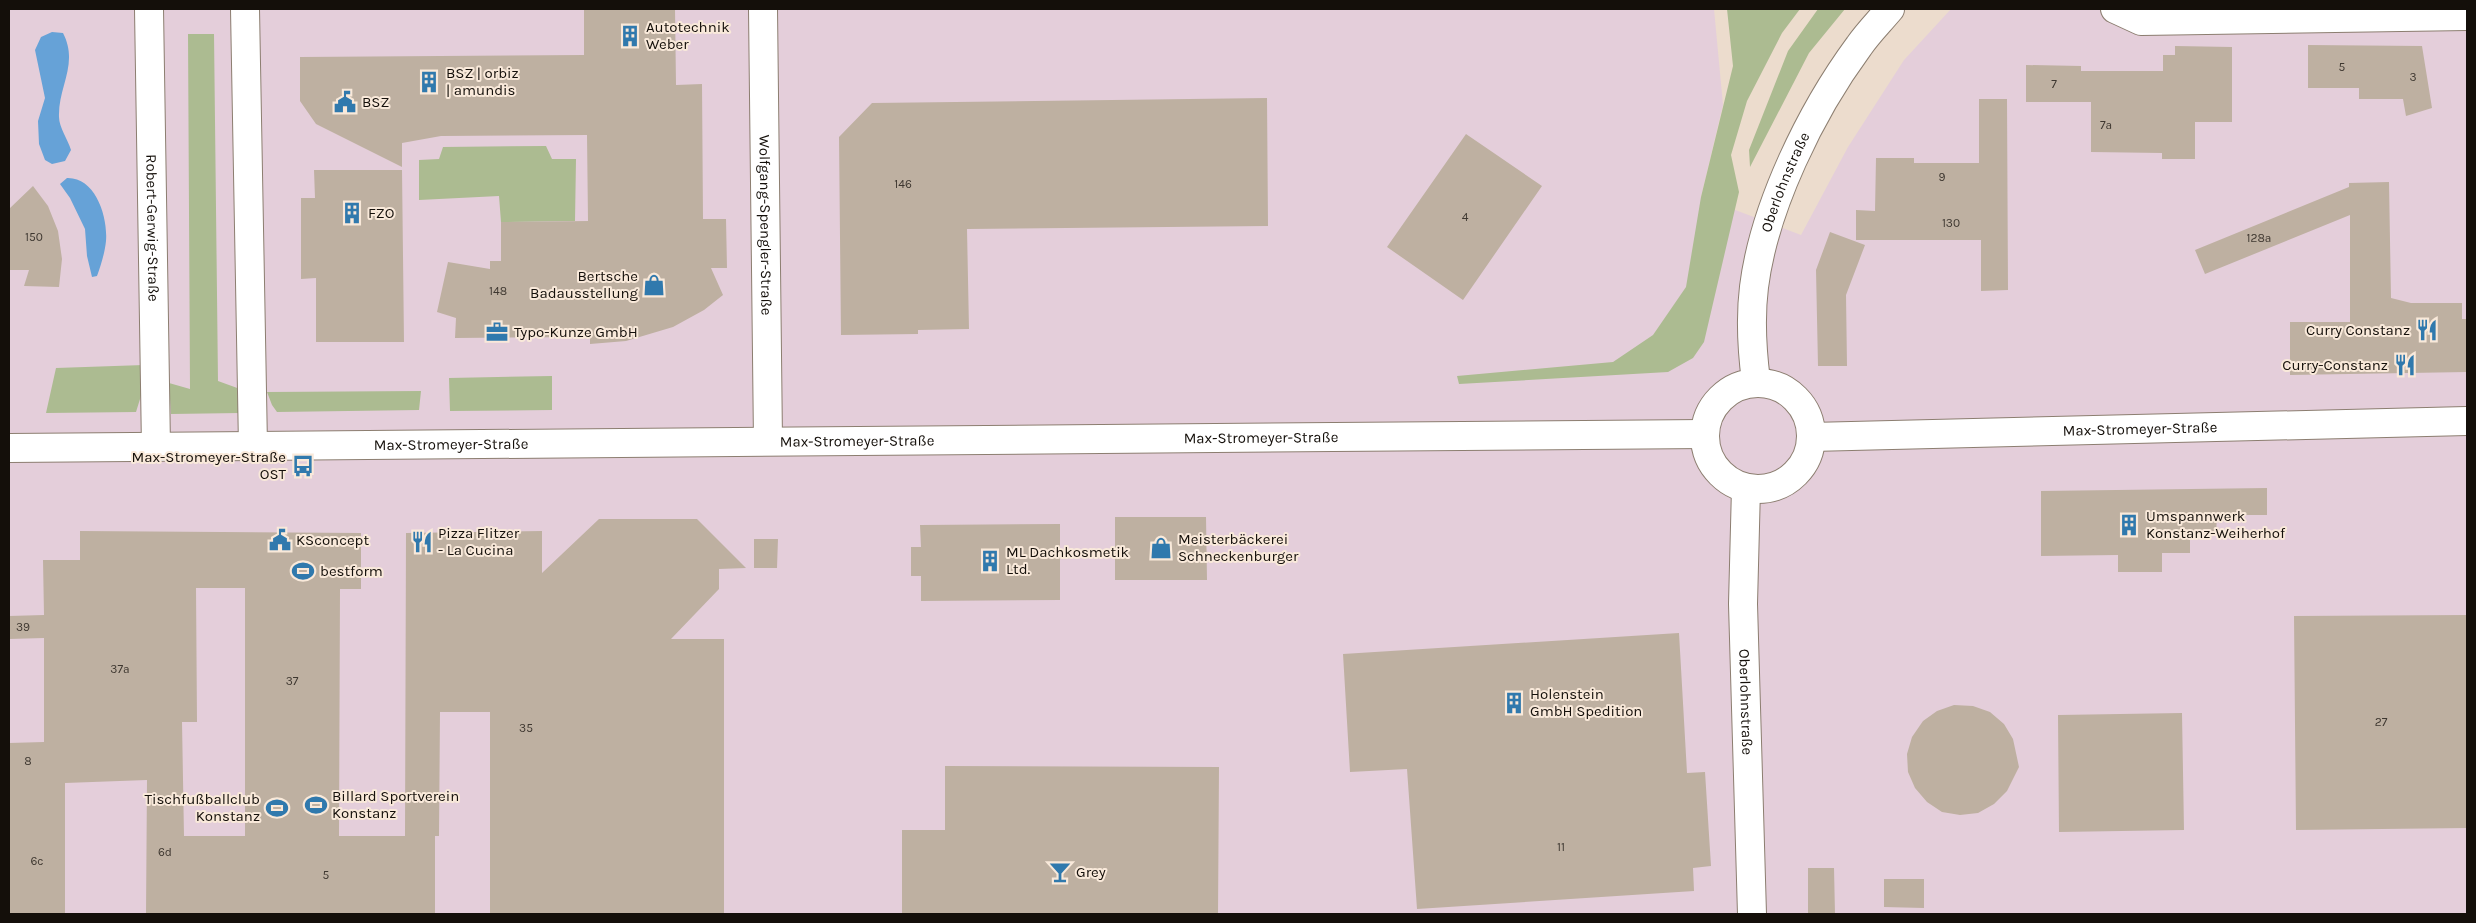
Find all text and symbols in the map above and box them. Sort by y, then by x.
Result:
place label: Autotechnik Weber [646,18,730,53]
building icon: Autotechnik Weber [617,23,643,49]
house number: 5 [2339,60,2346,74]
place label: BSZ | orbiz | amundis [446,64,519,99]
building icon: BSZ | orbiz | amundis [416,69,442,95]
house number: 3 [2409,70,2417,84]
house number: 7 [2051,77,2057,91]
public building icon: BSZ [332,89,358,115]
place label: BSZ [362,93,389,111]
house number: 7a [2100,118,2112,132]
street label: Oberlohnstraße [1757,129,1814,234]
street label: Wolfgang-Spengler-Straße [755,135,776,315]
street label: Robert-Gerwig-Straße [142,154,163,302]
house number: 9 [1939,170,1946,184]
house number: 146 [894,177,912,191]
building icon: FZO [339,200,365,226]
place label: FZO [368,204,394,222]
house number: 4 [1462,210,1469,224]
house number: 130 [1942,216,1960,230]
house number: 150 [25,230,43,244]
house number: 128a [2247,231,2271,245]
place label: Bertsche Badausstellung [530,267,639,302]
shop icon: Bertsche Badausstellung [641,272,667,298]
house number: 148 [489,284,507,298]
restaurant icon: Curry Constanz [2414,317,2440,343]
office icon: Typo-Kunze GmbH [484,319,510,345]
place label: Curry Constanz [2306,321,2410,339]
place label: Typo-Kunze GmbH [514,323,638,341]
restaurant icon: Curry-Constanz [2392,352,2418,378]
place label: Curry-Constanz [2282,356,2388,374]
street label: Max-Stromeyer-Straße [2062,418,2217,440]
street label: Max-Stromeyer-Straße [1184,428,1338,447]
street label: Max-Stromeyer-Straße [780,431,934,451]
street label: Max-Stromeyer-Straße [374,435,528,454]
place label: Max-Stromeyer-Straße OST [131,448,286,483]
bus stop icon: Max-Stromeyer-Straße OST [290,453,316,479]
place label: Umspannwerk Konstanz-Weiherhof [2146,507,2286,542]
building icon: Umspannwerk Konstanz-Weiherhof [2116,512,2142,538]
place label: Pizza Flitzer - La Cucina [438,524,520,559]
public building icon: KSconcept [267,527,293,553]
restaurant icon: Pizza Flitzer - La Cucina [409,529,435,555]
place label: Meisterbäckerei Schneckenburger [1178,530,1299,565]
place label: KSconcept [296,531,369,549]
shop icon: Meisterbäckerei Schneckenburger [1148,535,1174,561]
place label: ML Dachkosmetik Ltd. [1006,543,1129,578]
building icon: ML Dachkosmetik Ltd. [977,548,1003,574]
sports icon: bestform [290,558,316,584]
place label: bestform [320,562,383,580]
house number: 39 [16,620,30,634]
street label: Oberlohnstraße [1735,648,1756,755]
house number: 37a [110,662,130,676]
house number: 37 [286,674,299,688]
place label: Holenstein GmbH Spedition [1530,685,1642,720]
building icon: Holenstein GmbH Spedition [1501,690,1527,716]
house number: 27 [2375,715,2388,729]
house number: 35 [519,721,533,735]
house number: 8 [24,754,32,768]
place label: Billard Sportverein Konstanz [332,787,459,822]
place label: Tischfußballclub Konstanz [144,790,260,825]
sports icon: Billard Sportverein Konstanz [303,792,329,818]
sports icon: Tischfußballclub Konstanz [264,795,290,821]
house number: 11 [1557,840,1565,854]
house number: 6d [158,845,172,859]
house number: 6c [30,854,44,868]
bar icon: Grey [1047,859,1073,885]
place label: Grey [1076,863,1106,881]
house number: 5 [323,868,330,882]

